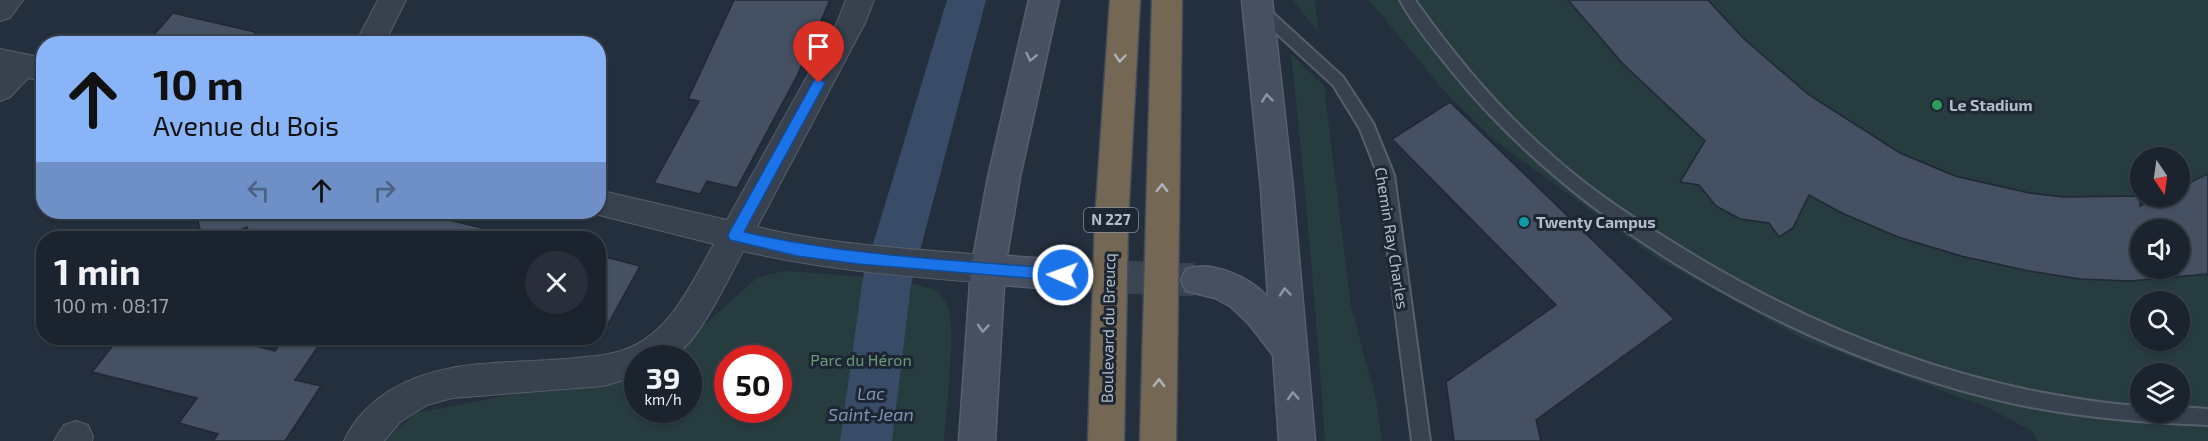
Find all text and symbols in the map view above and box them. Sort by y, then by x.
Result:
pin [793,21,844,83]
icon: arrive [802,30,835,63]
one-way arrow [1026,52,1039,62]
one-way arrow [1114,54,1127,63]
text: 10 m [153,58,244,108]
icon: ahead [54,60,132,138]
one-way arrow [1261,94,1274,103]
place label: Le Stadium [1949,95,2033,114]
marker: Le Stadium [1930,98,1944,112]
text: Avenue du Bois [153,109,339,141]
north arrow [2130,147,2190,207]
map controls [2130,147,2190,423]
street label: Chemin Ray Charles [1372,166,1413,310]
icon: left [242,174,275,207]
icon: ahead [305,174,338,207]
icon: right [368,174,401,207]
one-way arrow [1156,183,1169,192]
road number: N 227 [1084,208,1138,232]
place label: Twenty Campus [1536,212,1656,232]
marker: Twenty Campus [1517,215,1531,229]
button: sound [2130,219,2190,279]
position arrow [1031,243,1095,307]
text: 1 min [54,249,141,292]
button: close [525,251,588,314]
street label: Boulevard du Breucq [1097,253,1118,403]
one-way arrow [1279,288,1292,297]
button: search [2130,291,2190,351]
text: 100 m · 08:17 [54,293,169,317]
one-way arrow [977,323,990,332]
speed limit sign: 50 [714,345,792,423]
park label: Parc du Héron [810,350,912,369]
text: 39 [646,359,680,395]
button: layers [2130,363,2190,423]
one-way arrow [1153,378,1165,387]
water label: Lac Saint-Jean [828,382,914,425]
text: km/h [644,390,682,408]
one-way arrow [1287,391,1300,400]

